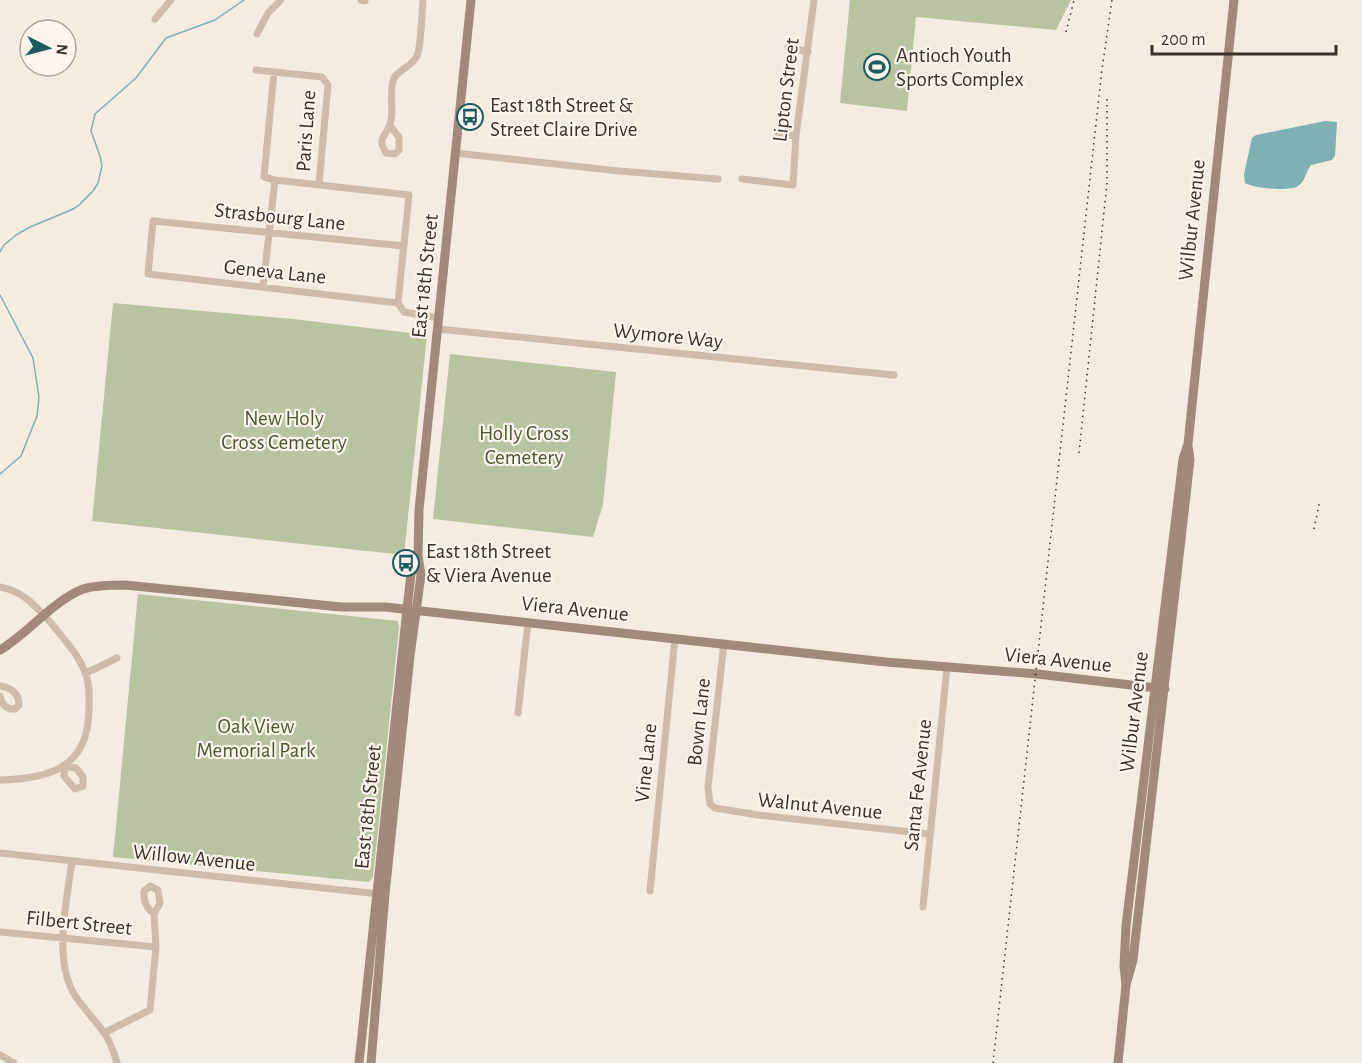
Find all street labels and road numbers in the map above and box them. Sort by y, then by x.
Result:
street label: Lipton Street [769,36,803,143]
street label: Paris Lane [293,90,319,172]
street label: Wilbur Avenue [1175,158,1209,282]
street label: Strasbourg Lane [214,200,346,234]
street label: East 18th Street [408,212,442,339]
street label: Geneva Lane [223,256,327,288]
street label: Wymore Way [612,320,724,352]
street label: Viera Avenue [520,593,630,625]
street label: Viera Avenue [1003,644,1113,676]
street label: Wilbur Avenue [1116,650,1152,774]
street label: Bown Lane [684,677,714,767]
street label: Santa Fe Avenue [901,718,935,852]
street label: Vine Lane [631,722,661,804]
street label: East 18th Street [351,743,385,870]
street label: Walnut Avenue [757,789,883,823]
street label: Willow Avenue [132,841,256,875]
street label: Filbert Street [25,907,133,939]

